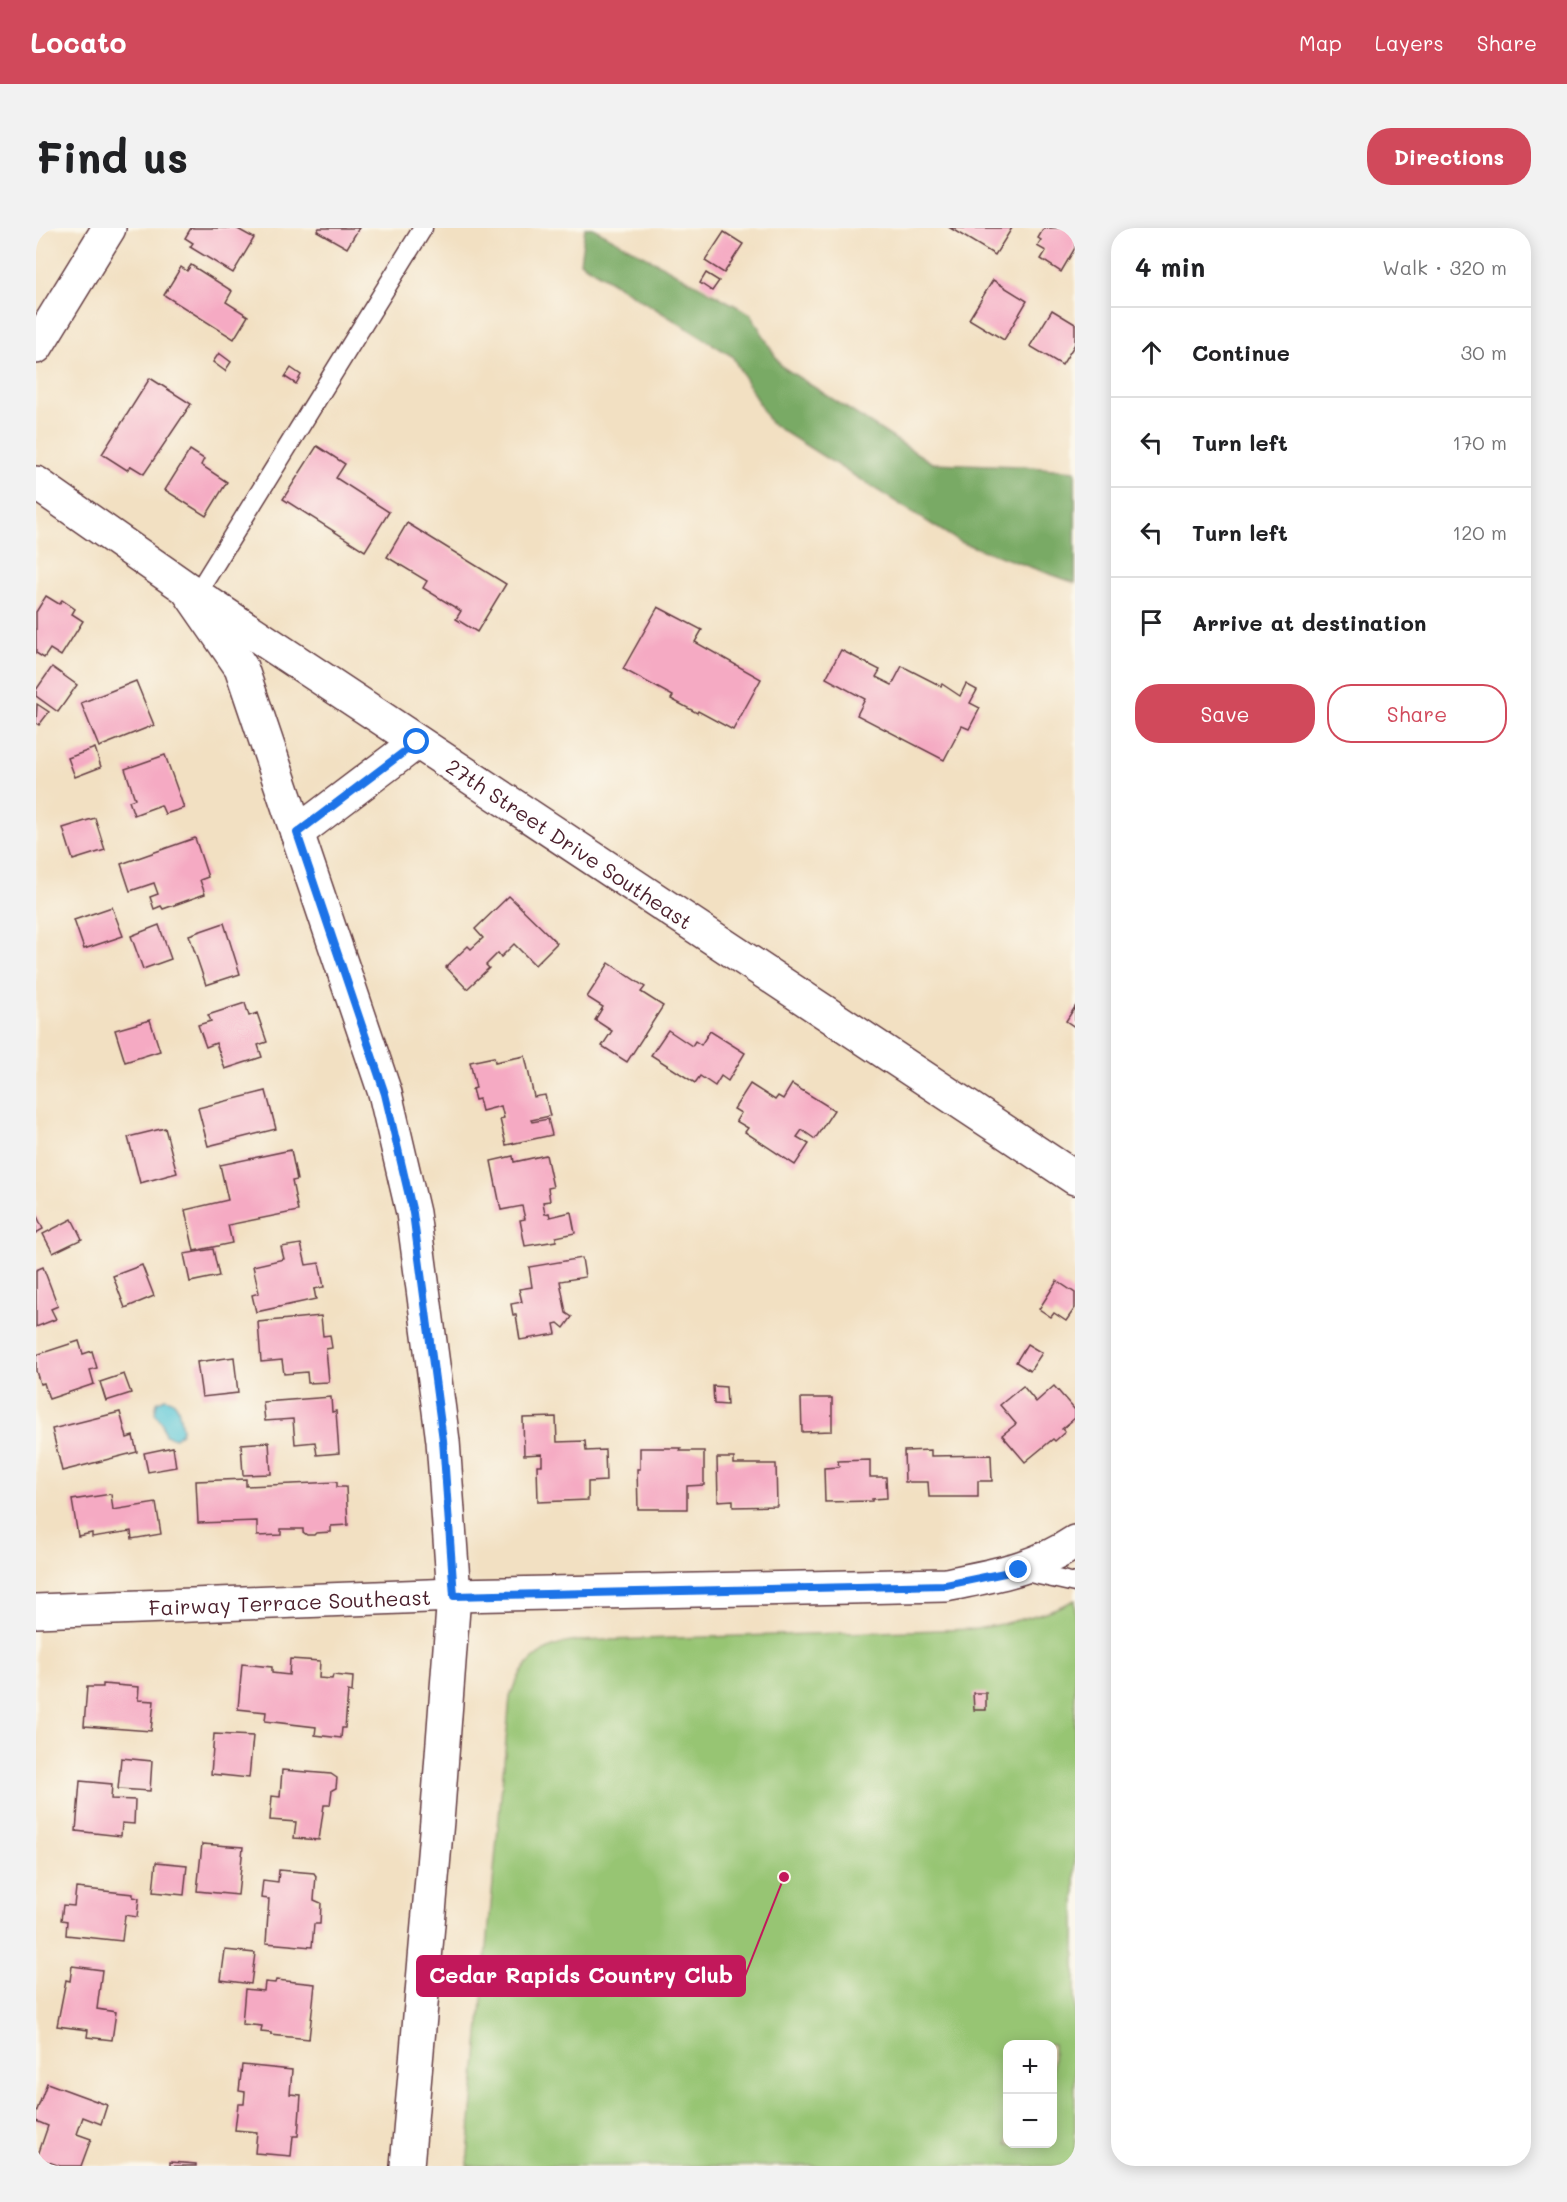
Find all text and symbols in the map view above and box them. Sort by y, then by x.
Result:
text: Locato [30,24,127,60]
text: Map [1299,29,1342,56]
text: Layers [1375,29,1444,56]
text: Share [1477,29,1537,56]
button: Directions [1367,128,1531,185]
text: Find us [36,129,188,184]
text: 4 min [1135,250,1205,284]
text: Walk · 320 m [1382,254,1507,280]
icon: ahead [1135,336,1168,369]
text: Continue [1192,338,1290,367]
text: 30 m [1461,339,1507,365]
icon: left [1135,426,1168,459]
text: Turn left [1192,428,1288,457]
text: 170 m [1452,429,1507,455]
icon: left [1135,516,1168,549]
text: Turn left [1192,518,1288,547]
text: 120 m [1452,519,1507,545]
icon: arrive [1135,606,1168,639]
text: Arrive at destination [1192,608,1427,637]
button: Save [1135,684,1315,743]
button: Share [1327,684,1507,743]
route start [403,728,429,754]
street label: 27th Street Drive Southeast [442,752,698,934]
route end [1005,1556,1031,1582]
street label: Fairway Terrace Southeast [148,1582,431,1620]
callout: Cedar Rapids Country Club [417,1956,745,1996]
text: Cedar Rapids Country Club [429,1960,733,1989]
map controls [1003,2040,1057,2148]
button: + [1003,2040,1057,2094]
button: − [1003,2094,1057,2148]

